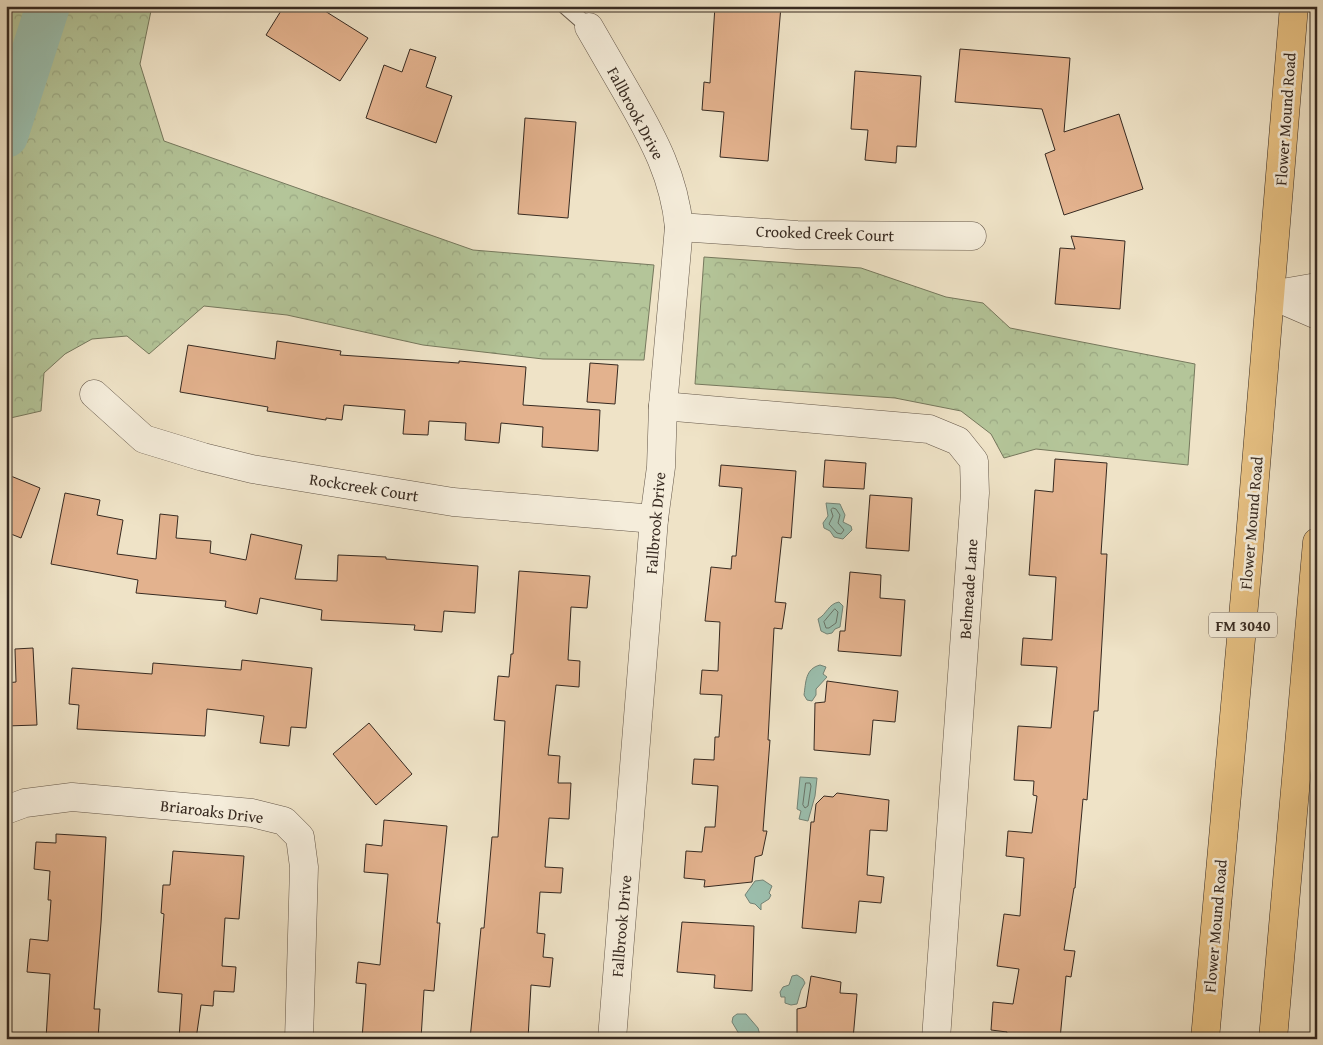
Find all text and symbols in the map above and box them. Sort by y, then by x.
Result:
street label: Flower Mound Road [1268,51,1302,186]
street label: Fallbrook Drive [601,62,671,164]
street label: Crooked Creek Court [756,219,895,247]
street label: Flower Mound Road [1233,455,1269,590]
street label: Rockcreek Court [308,467,421,508]
street label: Fallbrook Drive [639,471,671,575]
street label: Belmeade Lane [953,538,983,640]
road number: FM 3040 [1209,612,1277,638]
street label: Briaroaks Drive [159,793,265,829]
street label: Flower Mound Road [1197,858,1233,993]
street label: Fallbrook Drive [605,874,637,978]

